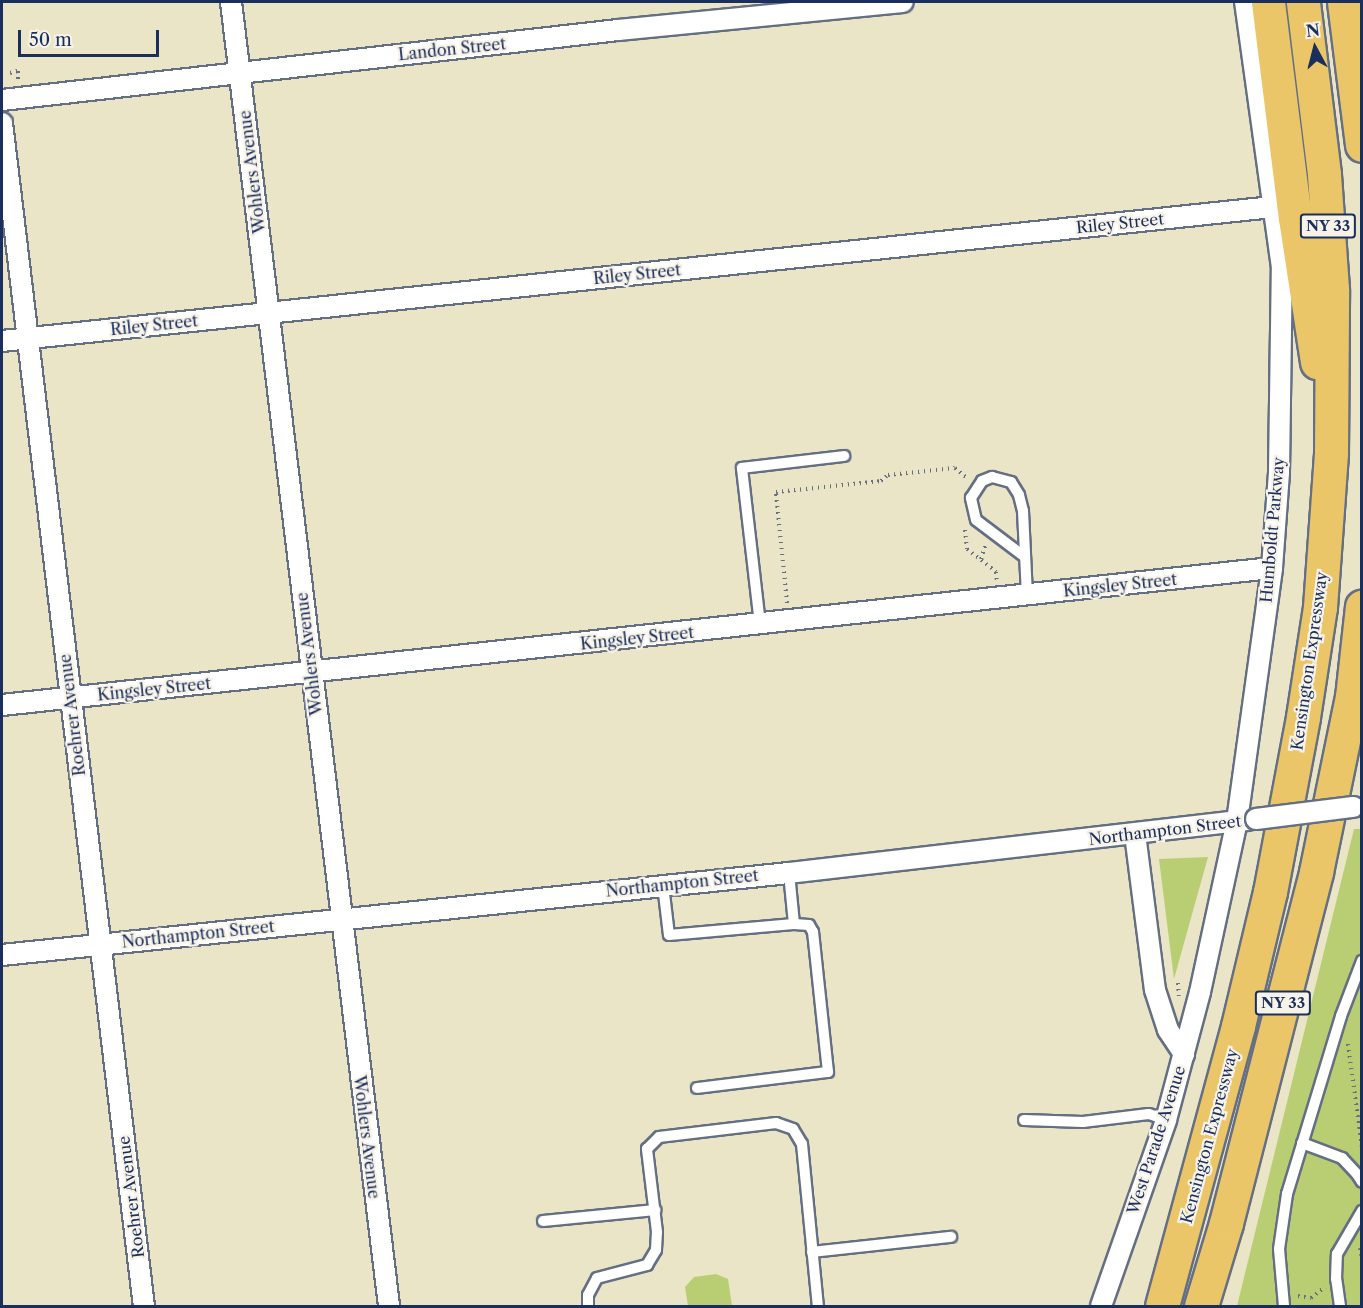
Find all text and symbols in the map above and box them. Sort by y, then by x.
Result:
scale bar [21,18,162,56]
north arrow [1285,18,1345,78]
text: N [1305,19,1321,41]
text: 50 m [29,29,72,51]
street label: Landon Street [397,34,507,64]
street label: Wohlers Avenue [235,109,269,235]
street label: Riley Street [1075,209,1165,237]
road number: NY 33 [1300,214,1356,238]
street label: Riley Street [592,260,682,288]
street label: Riley Street [109,311,199,339]
street label: Humboldt Parkway [1256,456,1288,604]
street label: Kingsley Street [1062,569,1178,601]
street label: Kensington Expressway [1287,570,1331,752]
street label: Wohlers Avenue [292,591,326,717]
street label: Kingsley Street [579,622,695,654]
street label: Roehrer Avenue [55,652,89,778]
street label: Kingsley Street [96,673,212,705]
street label: Northampton Street [1088,811,1242,849]
street label: Northampton Street [605,865,759,901]
street label: Northampton Street [121,916,275,952]
road number: NY 33 [1254,991,1312,1015]
street label: Kensington Expressway [1176,1046,1242,1226]
street label: West Parade Avenue [1123,1063,1189,1217]
street label: Wohlers Avenue [350,1074,384,1200]
street label: Roehrer Avenue [114,1134,148,1260]

